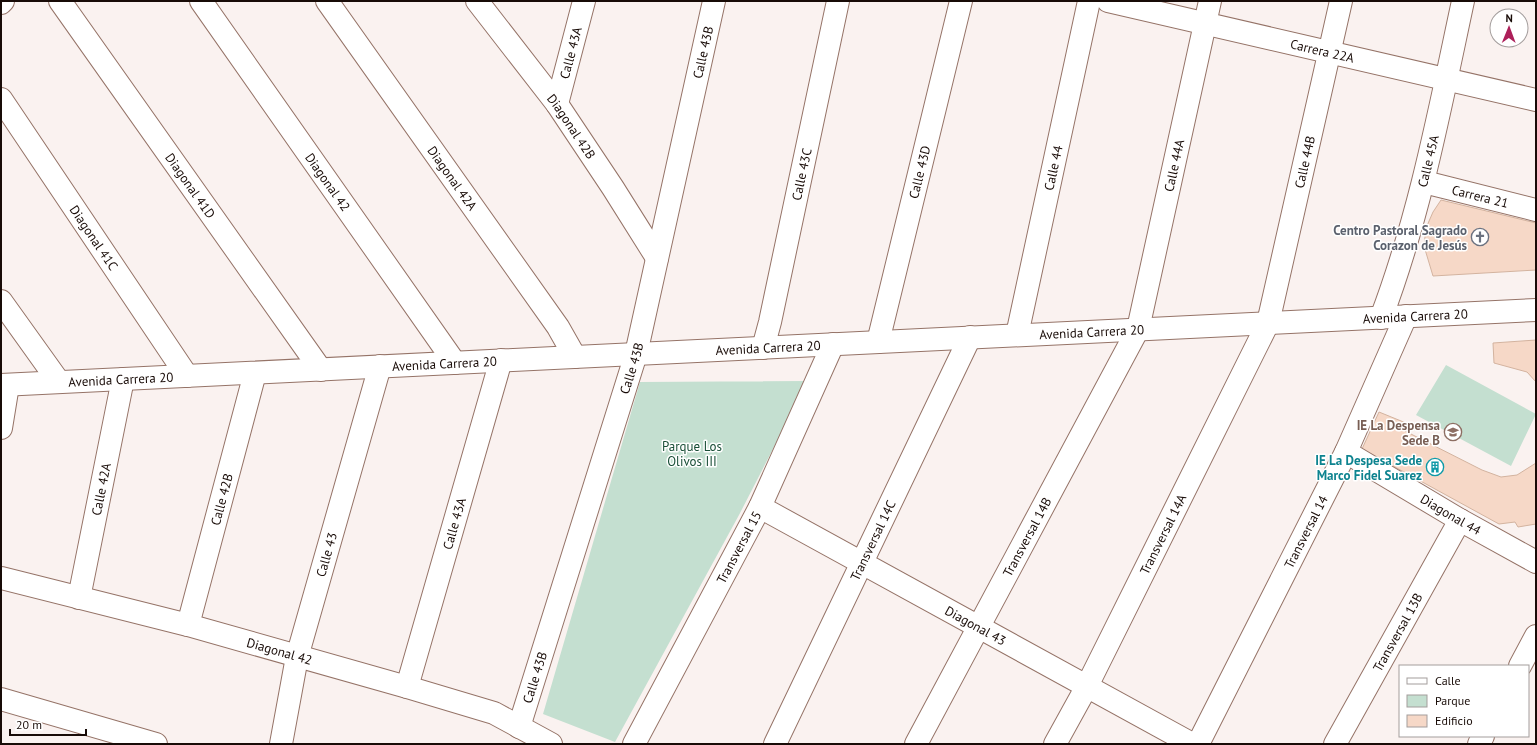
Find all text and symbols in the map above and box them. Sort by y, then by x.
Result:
north arrow [1489,8,1529,48]
text: N [1505,11,1513,25]
street label: Calle 43A [556,25,586,81]
street label: Calle 43B [689,25,717,80]
street label: Carrera 22A [1289,35,1356,67]
street label: Diagonal 42B [543,90,599,162]
street label: Calle 45A [1414,133,1443,189]
street label: Calle 44B [1291,134,1319,190]
street label: Calle 44A [1160,137,1188,193]
street label: Diagonal 42A [423,143,481,214]
street label: Calle 43D [905,144,935,200]
street label: Calle 44 [1040,144,1067,192]
street label: Calle 43C [788,147,816,202]
street label: Diagonal 41D [161,150,219,222]
street label: Diagonal 42 [301,150,354,215]
street label: Carrera 21 [1450,181,1510,212]
street label: Diagonal 41C [66,202,122,274]
place label: Centro Pastoral Sagrado Corazon de Jesús [1333,222,1468,254]
church icon: Centro Pastoral Sagrado Corazon de Jesús [1470,227,1490,247]
street label: Avenida Carrera 20 [1362,305,1468,327]
street label: Avenida Carrera 20 [1039,321,1145,343]
street label: Avenida Carrera 20 [715,337,821,359]
street label: Calle 43B [616,341,647,396]
street label: Avenida Carrera 20 [392,353,497,375]
street label: Avenida Carrera 20 [68,369,174,391]
place label: IE La Despensa Sede B [1357,417,1440,449]
school or university icon: IE La Despensa Sede B [1443,422,1463,442]
park label: Parque Los Olivos III [662,438,722,470]
place label: IE La Despesa Sede Marco Fidel Suarez [1315,452,1422,484]
building icon: IE La Despesa Sede Marco Fidel Suarez [1425,457,1445,477]
street label: Calle 42A [88,461,115,517]
street label: Calle 42B [207,472,237,527]
street label: Diagonal 44 [1417,490,1484,539]
street label: Transversal 14A [1136,491,1191,577]
street label: Transversal 14 [1280,492,1332,571]
street label: Transversal 14B [999,494,1055,580]
street label: Calle 43A [439,495,470,552]
street label: Transversal 14C [847,497,900,583]
street label: Transversal 15 [713,508,765,587]
street label: Calle 43 [312,530,341,579]
street label: Transversal 13B [1369,590,1427,675]
street label: Diagonal 43 [942,602,1009,649]
street label: Diagonal 42 [245,634,314,669]
street label: Calle 43B [519,650,551,705]
legend [1399,665,1529,737]
text: Calle [1435,673,1461,688]
text: Parque [1435,693,1470,708]
scale bar [10,711,86,737]
text: Edificio [1435,713,1473,728]
text: 20 m [16,717,42,732]

